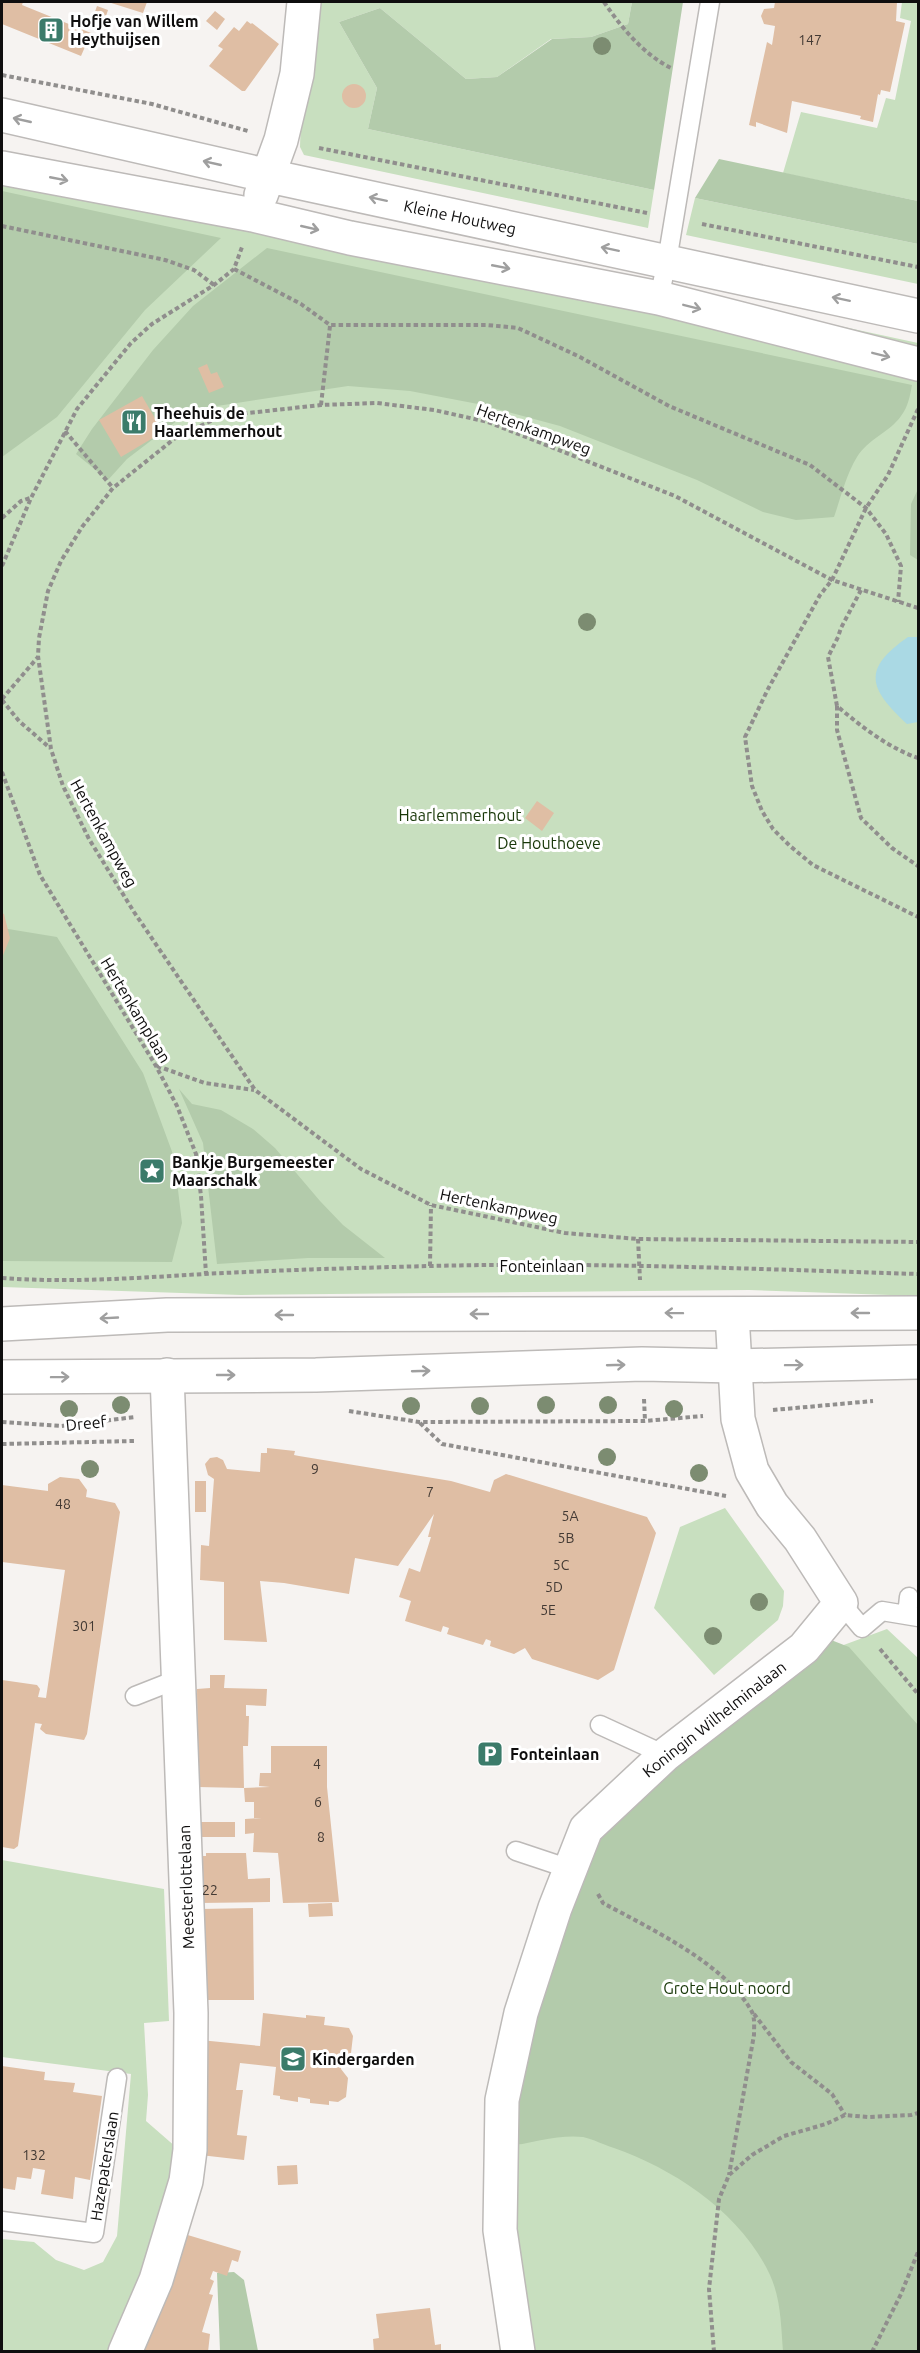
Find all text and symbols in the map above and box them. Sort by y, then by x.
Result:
place label: Hofje van Willem Heythuijsen [70,12,199,48]
building icon: Hofje van Willem Heythuijsen [36,15,66,45]
house number: 147 [798,32,822,48]
one-way arrow [13,114,32,125]
one-way arrow [203,156,222,168]
one-way arrow [49,174,68,185]
one-way arrow [369,193,388,204]
street label: Kleine Houtweg [402,196,518,238]
one-way arrow [300,223,319,235]
one-way arrow [600,243,620,254]
one-way arrow [491,262,510,273]
one-way arrow [832,293,851,304]
one-way arrow [682,301,701,313]
one-way arrow [871,349,890,361]
street label: Hertenkampweg [474,400,594,458]
place label: Theehuis de Haarlemmerhout [154,404,282,440]
restaurant icon: Theehuis de Haarlemmerhout [119,407,149,437]
street label: Hertenkampweg [67,776,141,890]
park label: Haarlemmerhout [398,806,522,824]
park label: De Houthoeve [497,834,601,852]
street label: Hertenkamplaan [97,954,175,1066]
place label: Bankje Burgemeester Maarschalk [172,1153,335,1189]
place icon: Bankje Burgemeester Maarschalk [137,1156,167,1186]
street label: Hertenkampweg [438,1185,560,1227]
street label: Fonteinlaan [500,1257,584,1275]
one-way arrow [664,1307,684,1319]
one-way arrow [851,1307,871,1319]
one-way arrow [469,1308,489,1320]
one-way arrow [274,1309,294,1321]
one-way arrow [100,1313,120,1324]
one-way arrow [605,1359,625,1371]
one-way arrow [783,1359,803,1370]
one-way arrow [410,1366,430,1377]
one-way arrow [215,1369,235,1381]
one-way arrow [49,1371,69,1382]
street label: Dreef [65,1412,108,1434]
house number: 9 [311,1461,319,1477]
house number: 7 [426,1484,434,1500]
house number: 48 [55,1496,71,1512]
house number: 5A [562,1508,579,1524]
house number: 5B [558,1530,574,1546]
house number: 5C [553,1557,570,1573]
house number: 5D [545,1579,563,1595]
house number: 5E [540,1602,556,1618]
house number: 301 [72,1618,96,1634]
street label: Koningin Wilhelminalaan [639,1657,789,1781]
parking icon: Fonteinlaan [475,1739,505,1769]
place label: Fonteinlaan [510,1745,599,1763]
house number: 4 [313,1756,321,1772]
house number: 6 [314,1794,322,1810]
street label: Meesterlottelaan [175,1825,197,1949]
house number: 8 [317,1829,325,1845]
house number: 22 [202,1882,218,1898]
park label: Grote Hout noord [663,1979,791,1997]
school or university icon: Kindergarden [278,2044,308,2074]
place label: Kindergarden [312,2050,415,2068]
street label: Hazepaterslaan [86,2110,122,2222]
house number: 132 [22,2147,46,2163]

